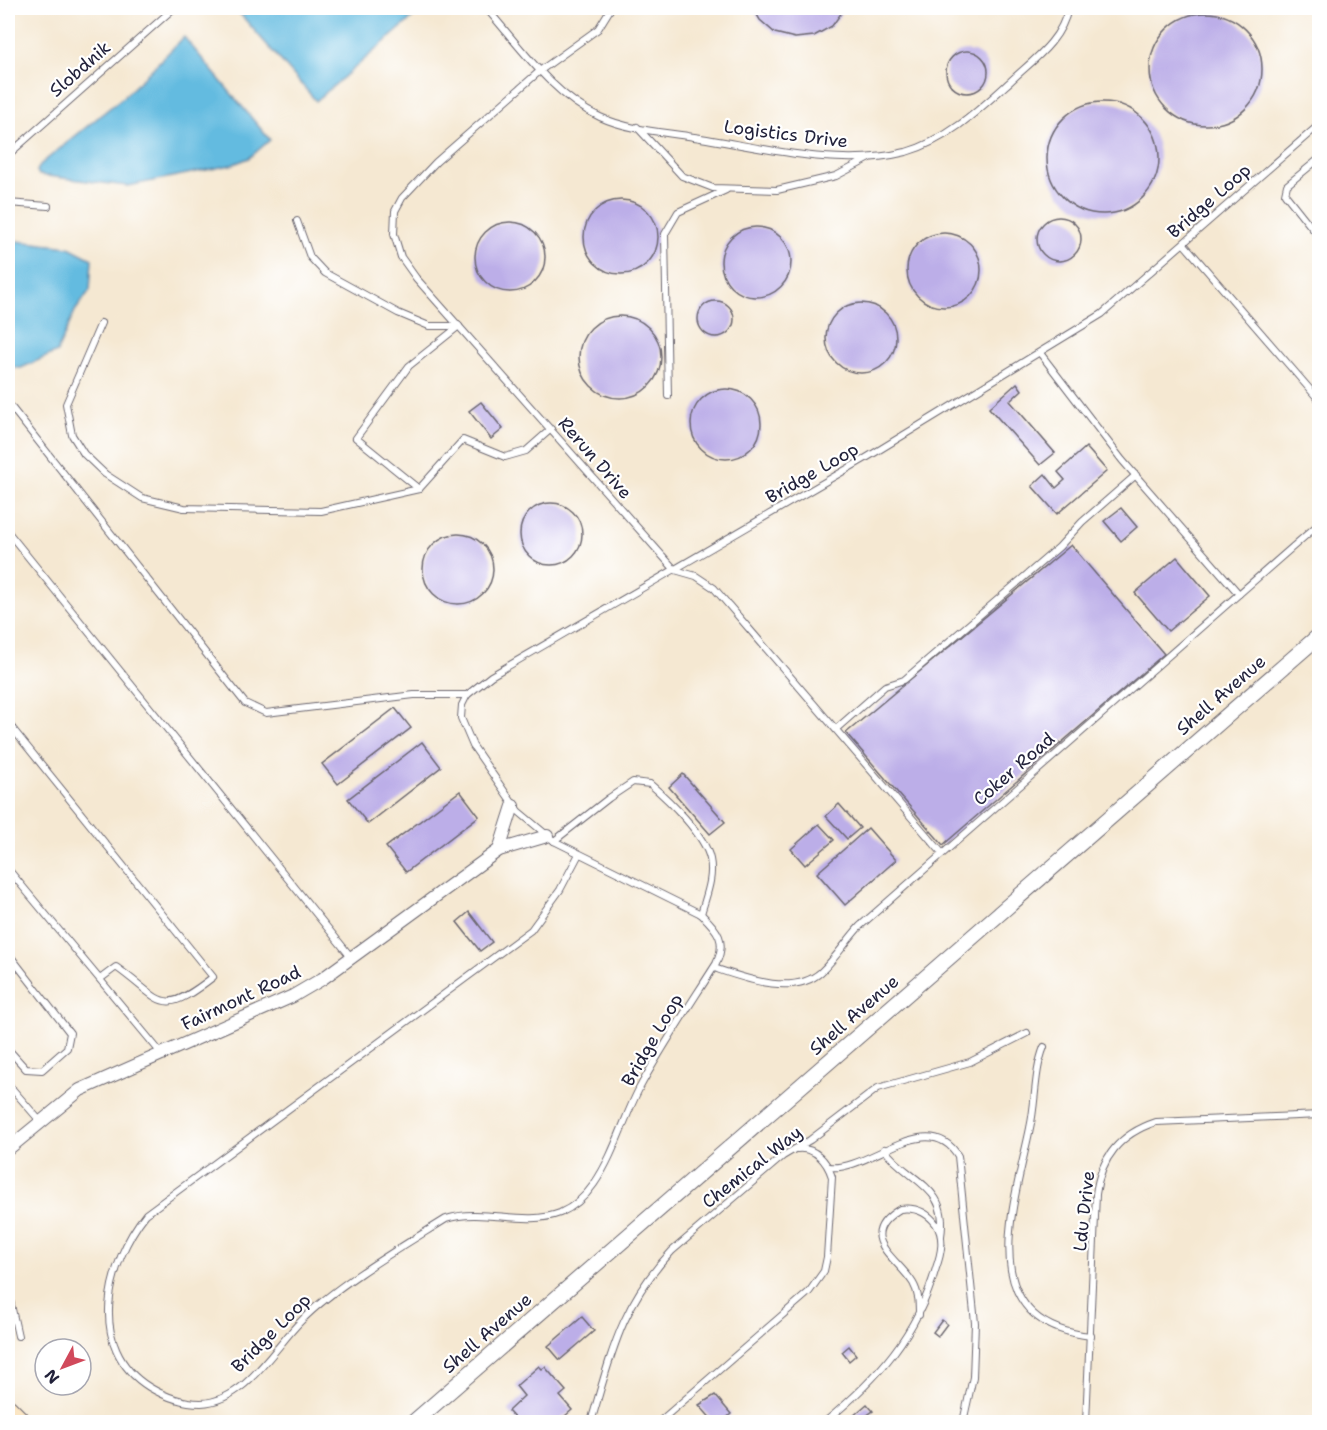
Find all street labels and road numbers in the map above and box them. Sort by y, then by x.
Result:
street label: Slobdnik [44,36,116,102]
street label: Logistics Drive [723,114,849,154]
street label: Bridge Loop [1162,158,1256,244]
street label: Rerun Drive [553,412,637,504]
street label: Bridge Loop [761,437,863,509]
street label: Shell Avenue [1171,649,1271,741]
street label: Coker Road [968,727,1060,811]
street label: Fairmont Road [177,960,305,1036]
street label: Shell Avenue [804,969,904,1061]
street label: Bridge Loop [616,989,688,1091]
street label: Chemical Way [697,1120,807,1214]
street label: Ldu Drive [1068,1169,1100,1253]
street label: Shell Avenue [437,1287,537,1379]
street label: Bridge Loop [226,1288,316,1378]

